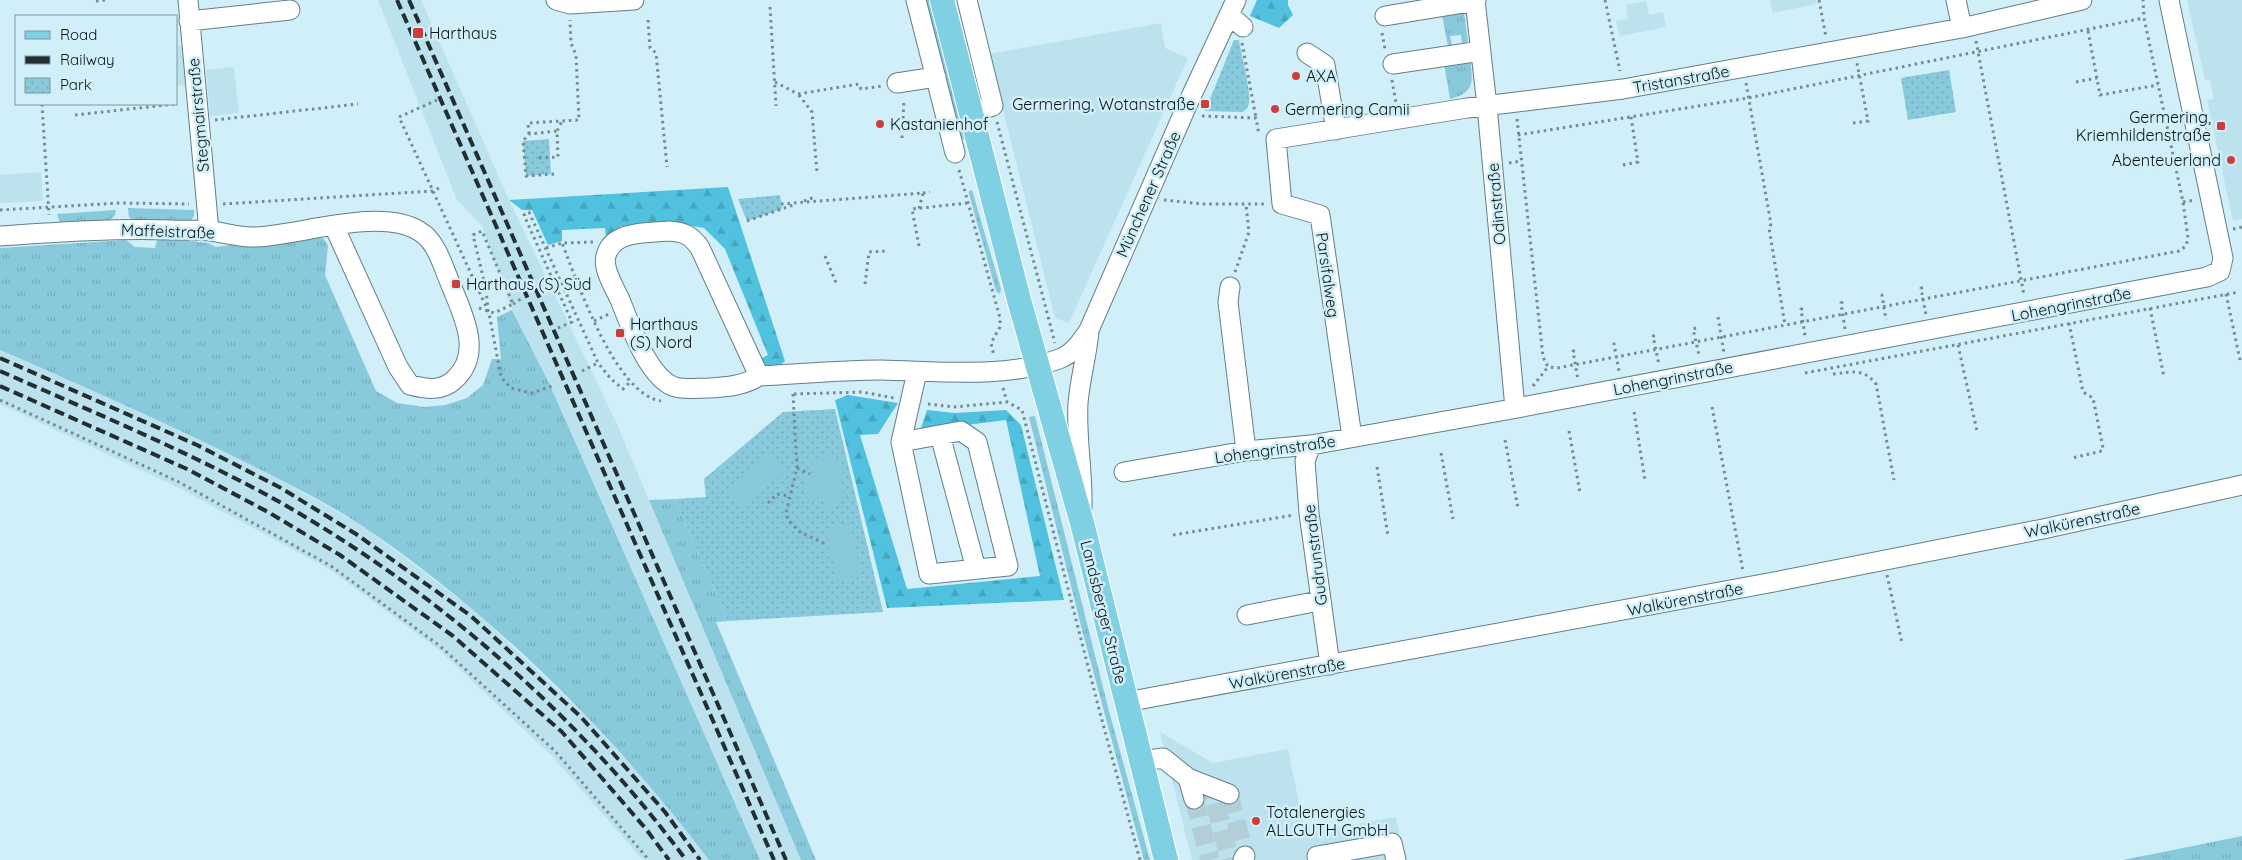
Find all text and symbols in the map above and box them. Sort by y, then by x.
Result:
legend [15,15,178,105]
place label: Harthaus [429,23,497,43]
text: Road [60,25,97,44]
marker: Harthaus [411,26,425,40]
text: Railway [60,50,115,69]
street label: Stegmairstraße [183,57,213,173]
street label: Tristanstraße [1631,61,1731,97]
place label: AXA [1306,66,1336,86]
marker: AXA [1290,70,1302,82]
text: Park [60,75,92,94]
place label: Germering, Wotanstraße [1012,94,1195,114]
marker: Germering, Wotanstraße [1199,98,1211,110]
place label: Germering Camii [1285,99,1410,119]
marker: Germering Camii [1269,103,1281,115]
place label: Germering, Kriemhildenstraße [2076,107,2211,145]
place label: Kastanienhof [890,114,989,134]
marker: Kastanienhof [874,118,886,130]
marker: Germering, Kriemhildenstraße [2215,120,2227,132]
street label: Münchener Straße [1111,128,1185,260]
place label: Abenteuerland [2112,150,2221,170]
marker: Abenteuerland [2225,154,2237,166]
street label: Odinstraße [1482,162,1510,246]
street label: Maffeistraße [121,219,215,243]
street label: Parsifalweg [1312,231,1344,319]
place label: Harthaus (S) Süd [466,274,592,294]
marker: Harthaus (S) Süd [450,278,462,290]
street label: Lohengrinstraße [2009,283,2133,325]
place label: Harthaus (S) Nord [630,314,698,352]
marker: Harthaus (S) Nord [614,327,626,339]
street label: Lohengrinstraße [1611,357,1735,399]
street label: Lohengrinstraße [1213,431,1337,467]
street label: Walkürenstraße [2022,498,2142,542]
street label: Gudrunstraße [1299,503,1331,607]
street label: Landsberger Straße [1076,538,1132,686]
street label: Walkürenstraße [1625,578,1745,620]
street label: Walkürenstraße [1227,653,1347,693]
place label: Totalenergies ALLGUTH GmbH [1266,802,1388,840]
marker: Totalenergies ALLGUTH GmbH [1250,815,1262,827]

